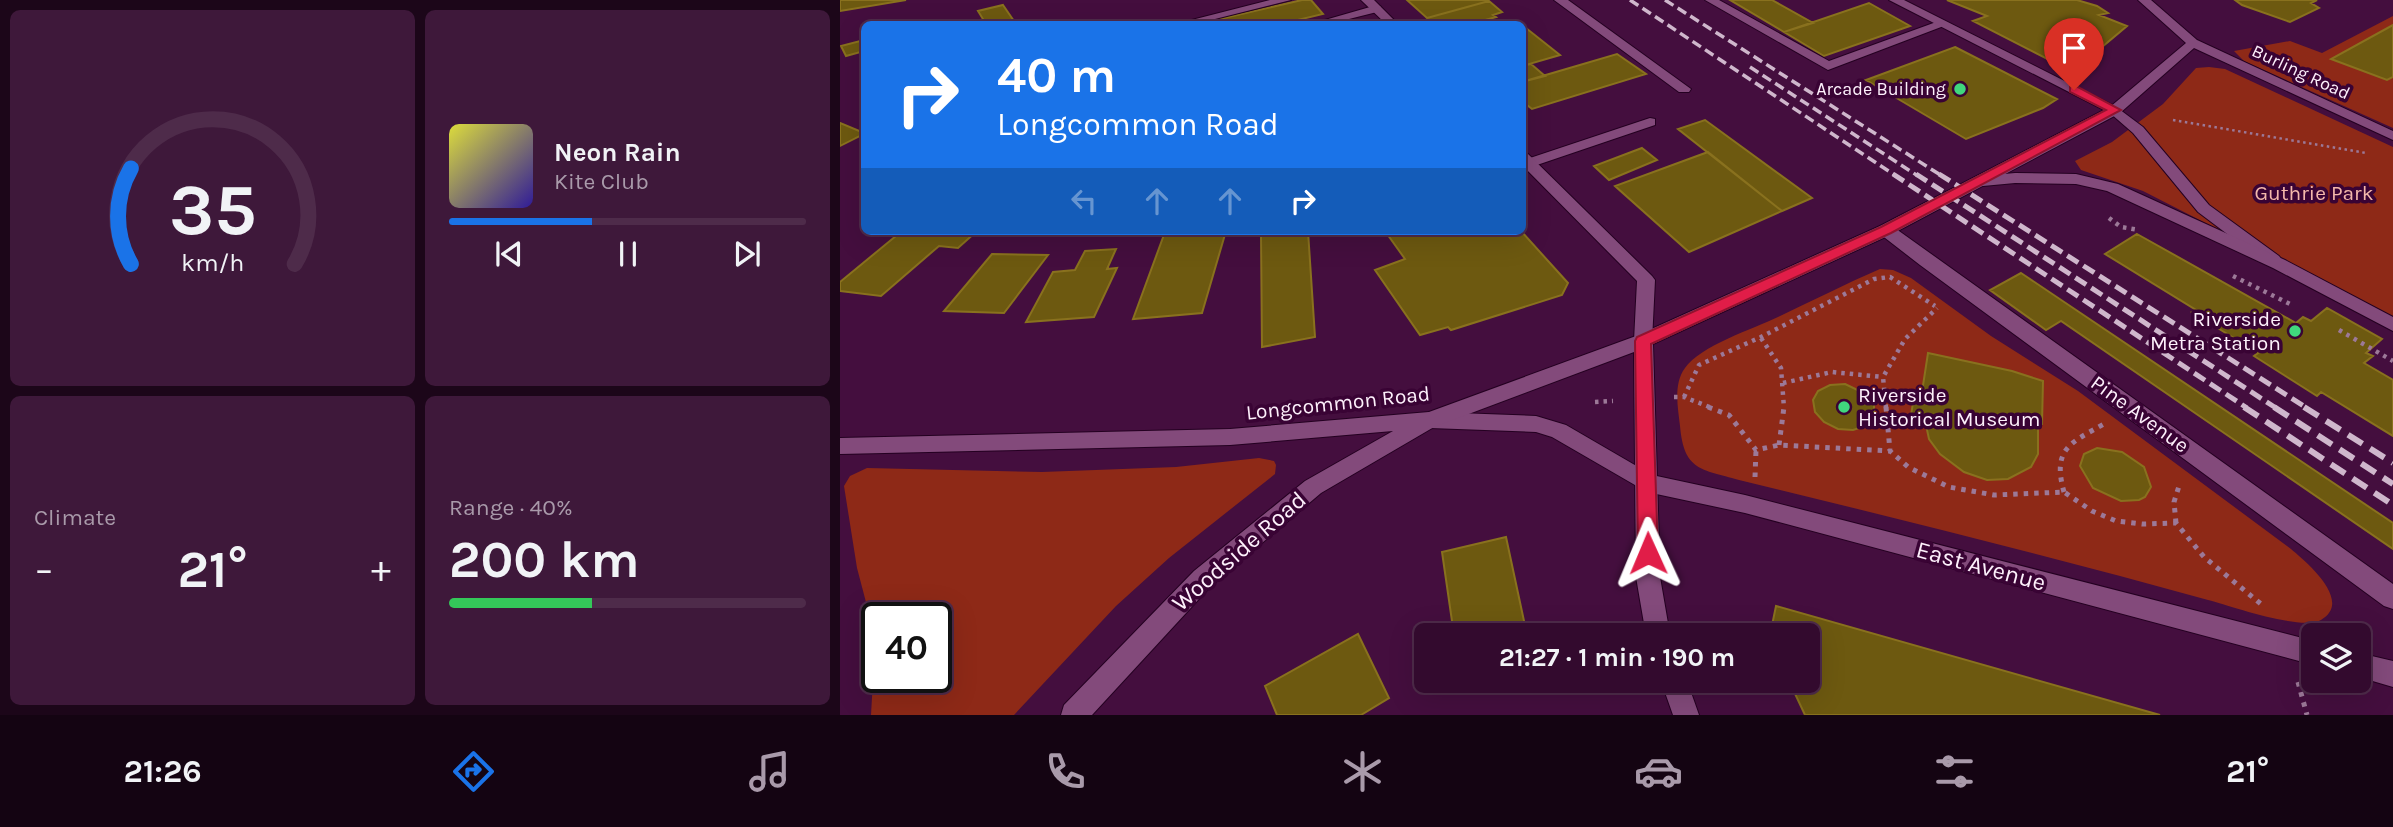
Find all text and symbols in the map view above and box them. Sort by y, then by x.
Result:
pin [2044,18,2104,90]
icon: arrive [2055,29,2093,67]
street label: Burling Road [2248,40,2354,104]
text: 40 m [997,47,1116,104]
icon: right [882,49,973,140]
place label: Arcade Building [1816,78,1946,100]
marker: Arcade Building [1952,81,1968,97]
text: Longcommon Road [997,106,1279,143]
text: Neon Rain [554,137,681,168]
text: 35 [169,168,256,253]
text: Kite Club [554,168,649,195]
park label: Guthrie Park [2254,181,2374,205]
icon: left [1065,182,1103,220]
icon: ahead [1138,182,1176,220]
icon: ahead [1211,182,1249,220]
icon: right [1284,182,1322,220]
icon: previous [490,235,528,273]
icon: pause [609,235,647,273]
icon: next [728,235,766,273]
text: km/h [181,248,244,277]
place label: Riverside Metra Station [2150,307,2281,355]
marker: Riverside Metra Station [2287,323,2303,339]
street label: Pine Avenue [2086,370,2194,458]
street label: Longcommon Road [1245,381,1431,425]
place label: Riverside Historical Museum [1858,383,2041,431]
marker: Riverside Historical Museum [1836,399,1852,415]
street label: Woodside Road [1166,485,1312,617]
text: Range · 40% [449,494,573,521]
text: Climate [34,504,116,531]
position arrow [1611,516,1685,590]
text: 200 km [449,529,640,590]
street label: East Avenue [1913,535,2049,597]
text: 21° [177,539,248,600]
text: − [34,547,54,592]
text: + [371,547,391,592]
speed limit sign: 40 [861,602,952,693]
map controls [2301,623,2371,693]
button: layers [2301,623,2371,693]
text: 21:27 · 1 min · 190 m [1499,642,1735,673]
icon: directions [449,747,498,796]
icon: music [745,747,794,796]
icon: phone [1041,747,1090,796]
icon: climate [1338,747,1387,796]
icon: car [1634,747,1683,796]
icon: filters [1930,747,1979,796]
text: 21:26 [124,753,202,790]
text: 21° [2226,753,2269,790]

